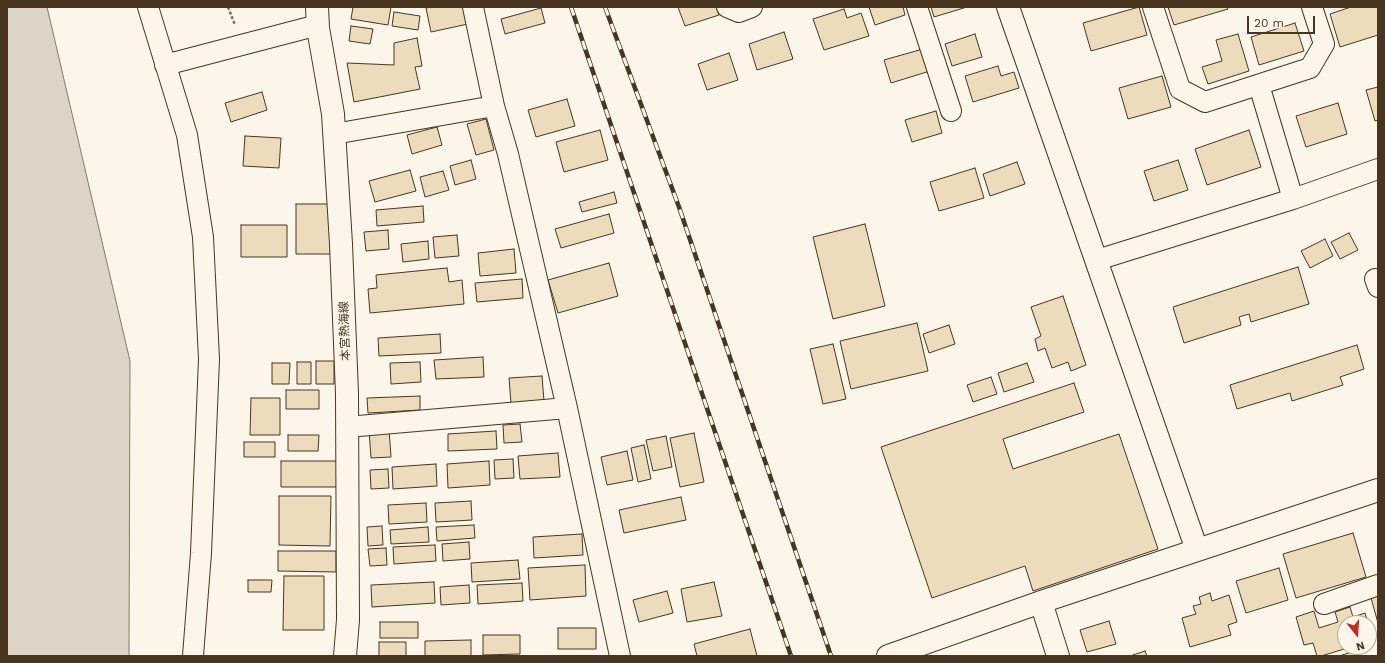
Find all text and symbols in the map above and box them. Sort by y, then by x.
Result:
scale bar [1249,8,1317,34]
text: 20 m [1254,16,1284,30]
street label: 本宮熱海線 [337,301,353,361]
north arrow [1337,615,1377,655]
text: N [1355,639,1366,653]

